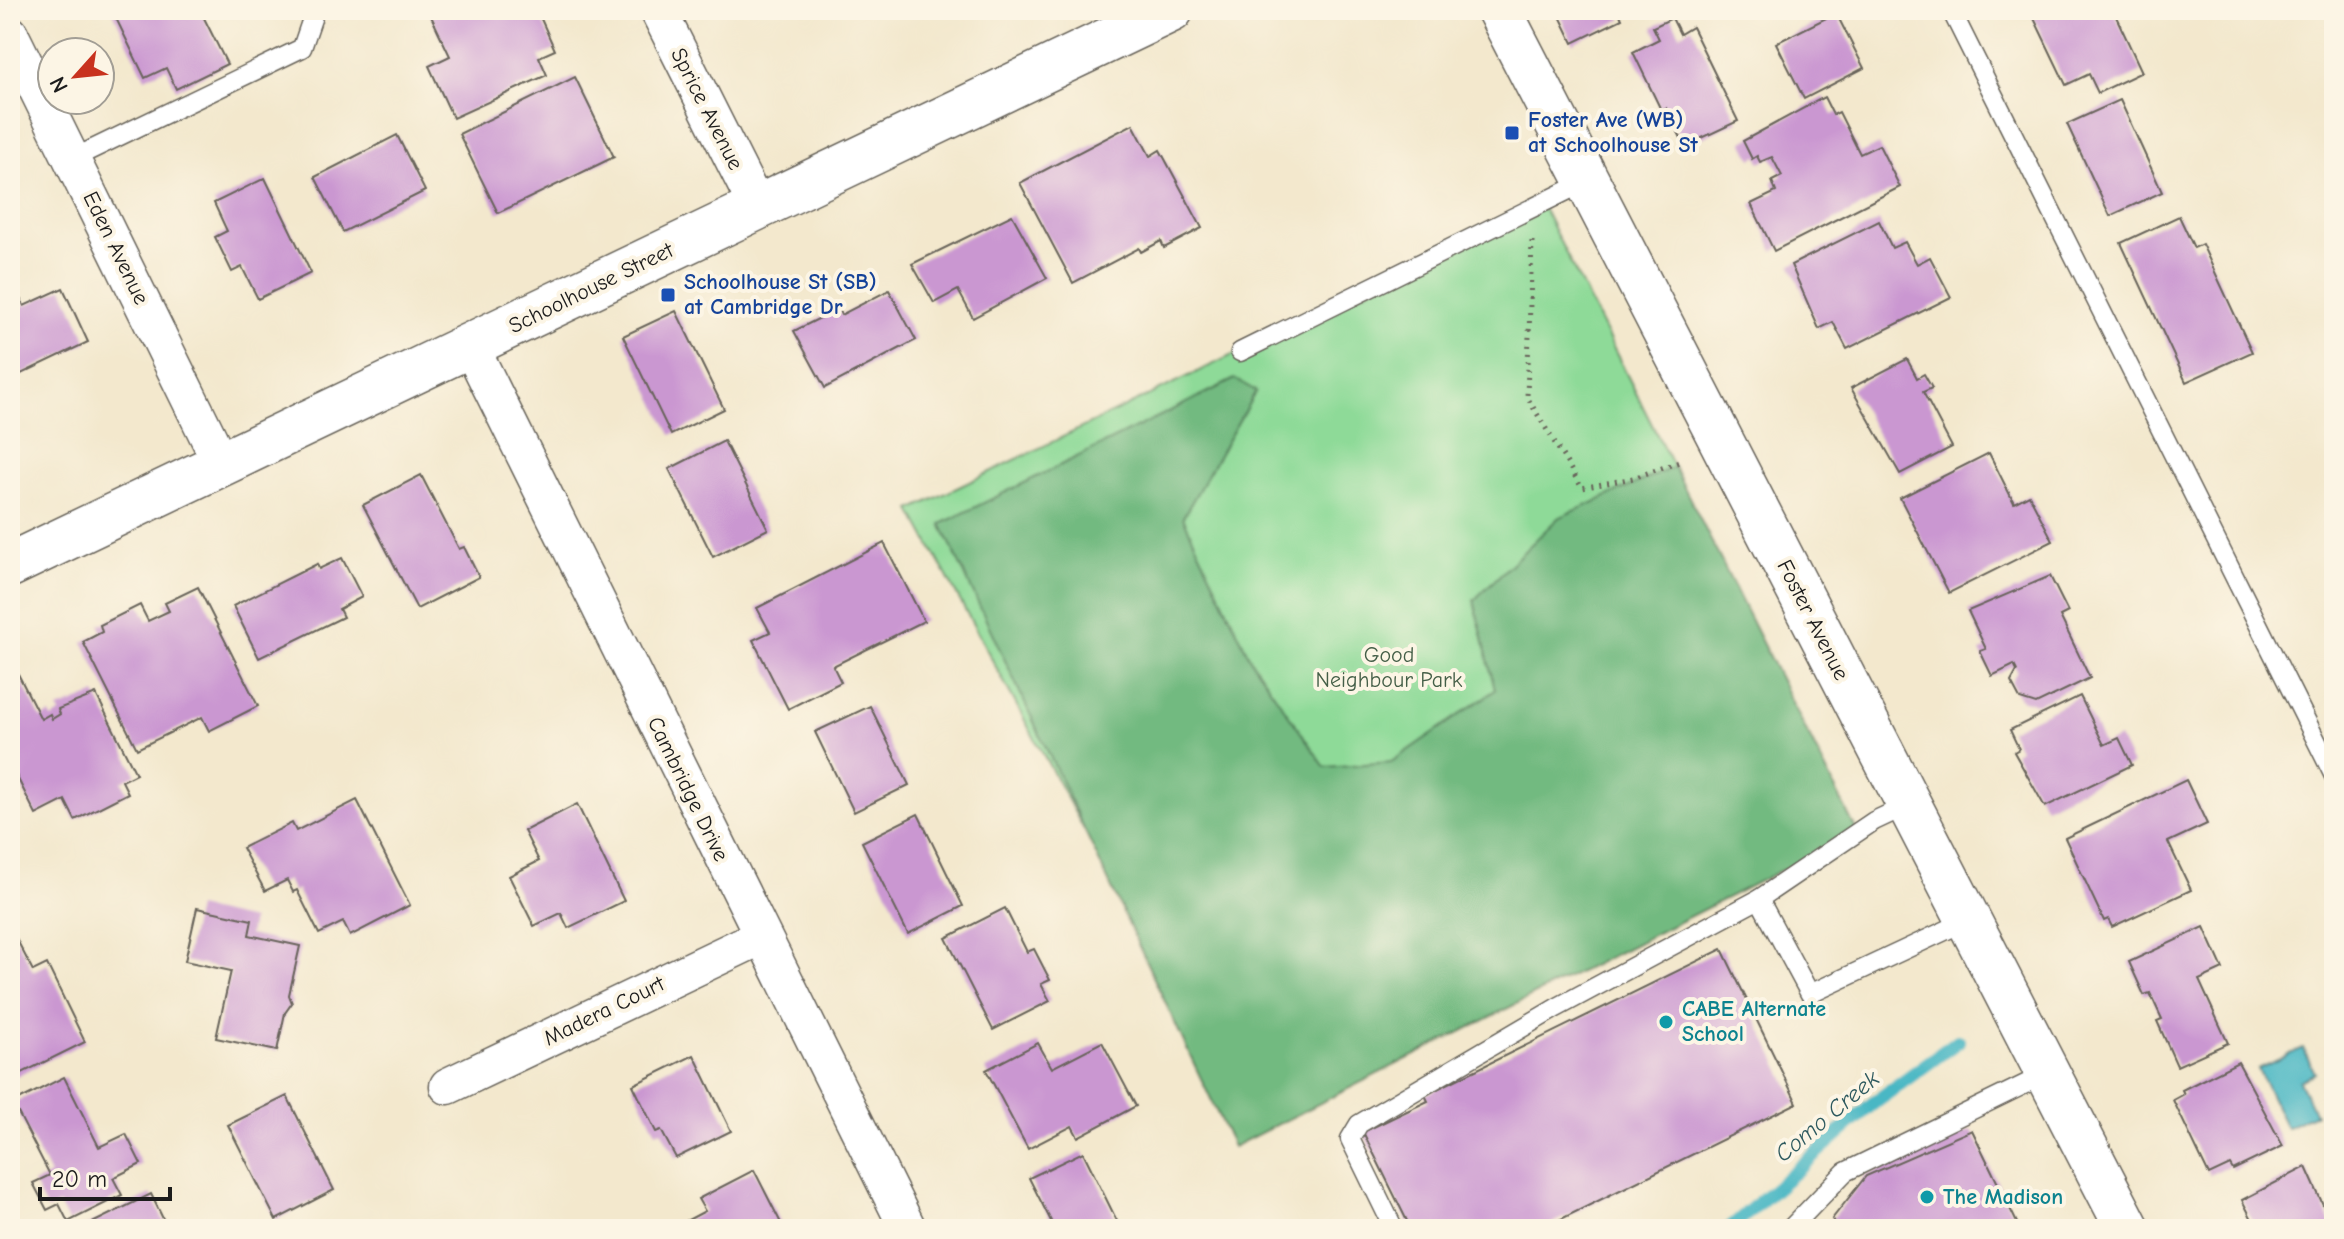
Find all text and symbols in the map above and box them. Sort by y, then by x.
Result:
north arrow [36,36,116,116]
street label: Sprice Avenue [665,44,749,174]
text: N [44,72,74,97]
place label: Foster Ave (WB) at Schoolhouse St [1528,107,1699,158]
marker: Foster Ave (WB) at Schoolhouse St [1503,124,1521,142]
street label: Eden Avenue [77,187,155,309]
street label: Schoolhouse Street [504,237,678,339]
place label: Schoolhouse St (SB) at Cambridge Dr [684,269,877,320]
marker: Schoolhouse St (SB) at Cambridge Dr [659,286,677,304]
street label: Foster Avenue [1771,555,1855,685]
park label: Good Neighbour Park [1316,642,1463,693]
street label: Cambridge Drive [642,712,734,866]
street label: Madera Court [539,970,669,1051]
place label: CABE Alternate School [1682,996,1826,1047]
marker: CABE Alternate School [1657,1013,1675,1031]
water label: Como Creek [1769,1064,1885,1168]
scale bar [40,1151,170,1201]
text: 20 m [52,1165,107,1193]
place label: The Madison [1943,1184,2063,1210]
marker: The Madison [1918,1188,1936,1206]

